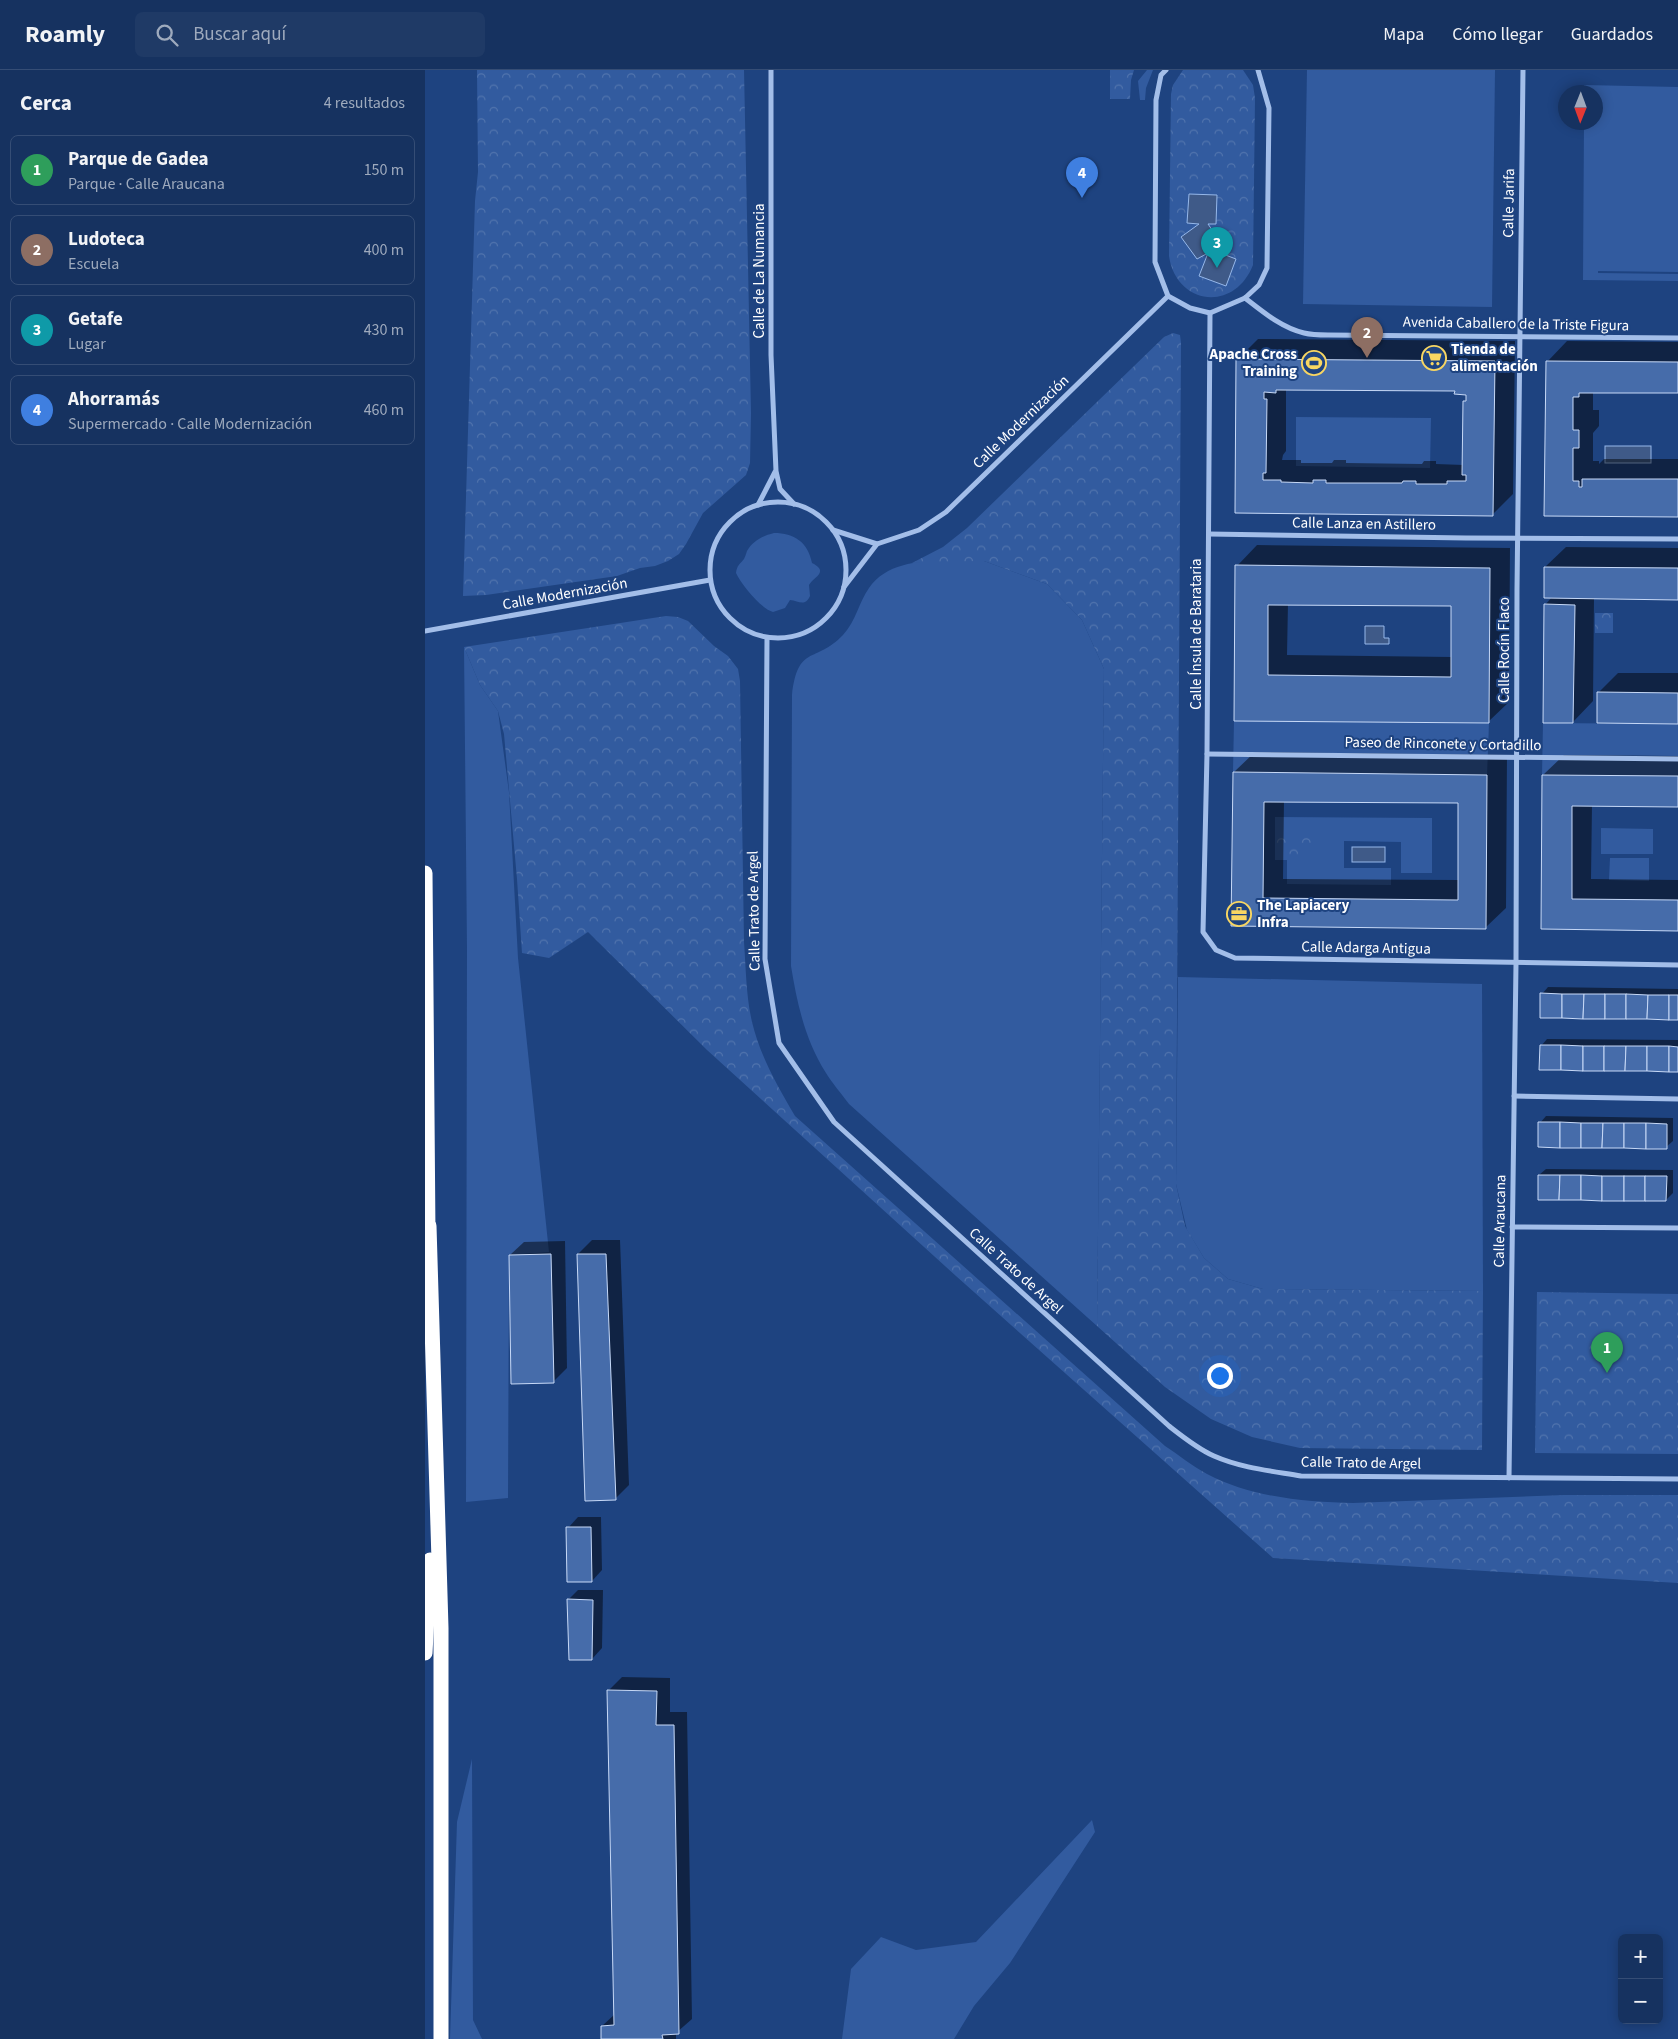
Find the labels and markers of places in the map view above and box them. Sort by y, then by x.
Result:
pin: 4 [1066,157,1098,198]
pin: 3 [1201,227,1233,268]
pin: 2 [1351,317,1383,358]
place label: Tienda de alimentación [1451,339,1538,377]
place label: Apache Cross Training [1209,344,1297,382]
supermarket icon: Tienda de alimentación [1421,345,1447,371]
sports icon: Apache Cross Training [1301,350,1327,376]
place label: The Lapiacery Infra [1257,895,1349,933]
office icon: The Lapiacery Infra [1226,901,1252,927]
pin: 1 [1591,1332,1623,1373]

